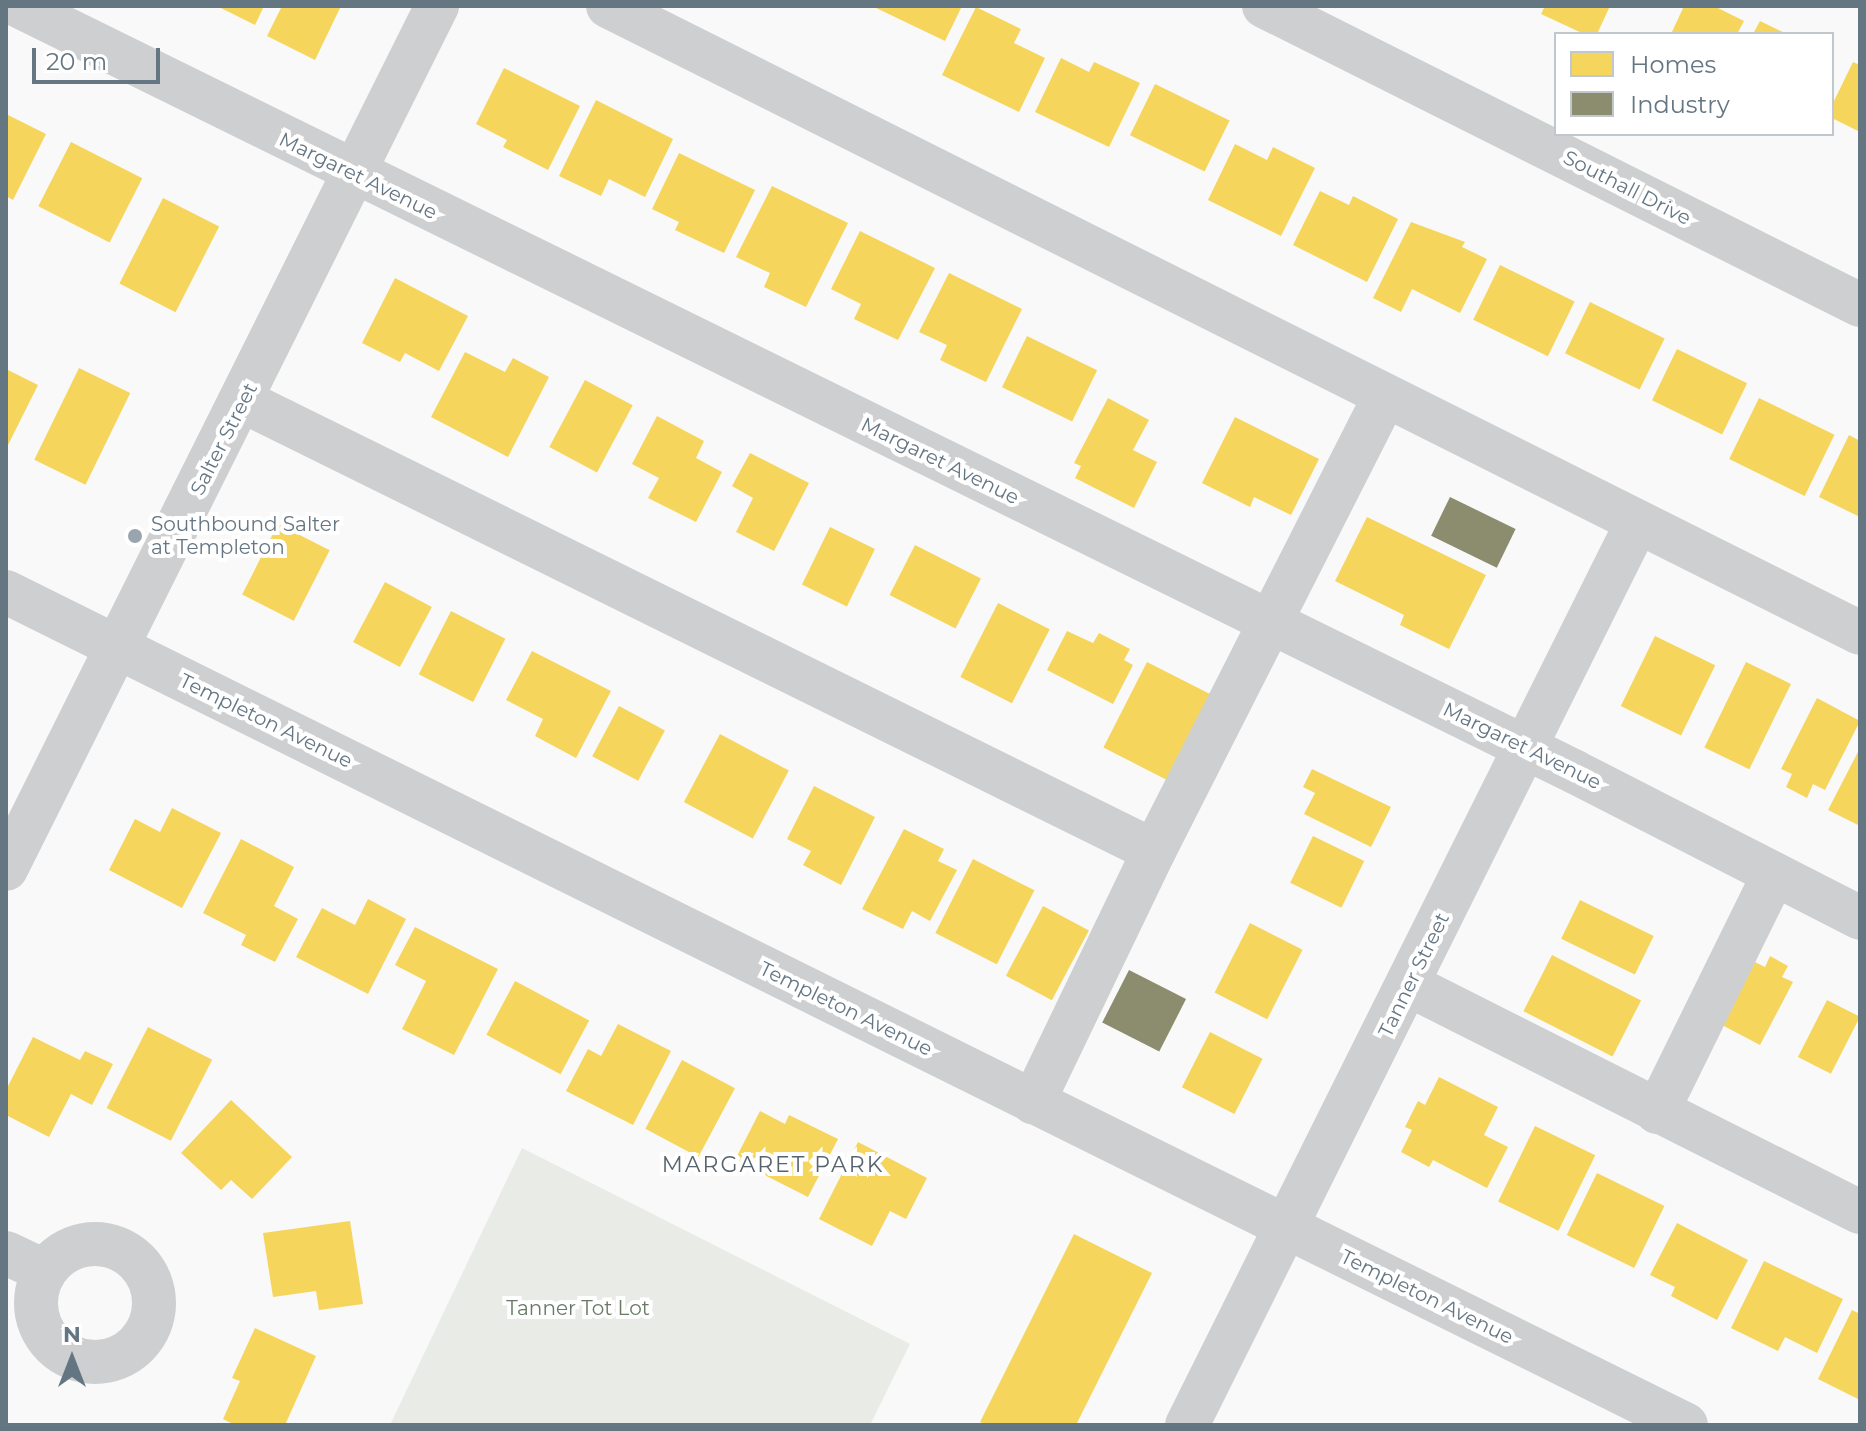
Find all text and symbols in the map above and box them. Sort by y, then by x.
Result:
scale bar [36,32,164,82]
legend [1554,32,1834,136]
text: 20 m [46,47,107,76]
text: Homes [1630,50,1716,79]
text: Industry [1630,90,1730,119]
street label: Margaret Avenue [275,127,441,225]
street label: Southall Drive [1559,146,1695,230]
street label: Salter Street [185,379,263,499]
street label: Margaret Avenue [857,412,1023,510]
place label: Southbound Salter at Templeton [151,512,340,559]
marker: Southbound Salter at Templeton [126,527,144,545]
street label: Templeton Avenue [176,669,356,773]
street label: Margaret Avenue [1439,697,1605,795]
street label: Tanner Street [1374,909,1454,1041]
street label: Templeton Avenue [756,957,936,1061]
district label: MARGARET PARK [662,1152,884,1178]
street label: Templeton Avenue [1337,1245,1517,1349]
park label: Tanner Tot Lot [506,1296,650,1320]
north arrow [32,1319,112,1399]
text: N [63,1321,81,1348]

